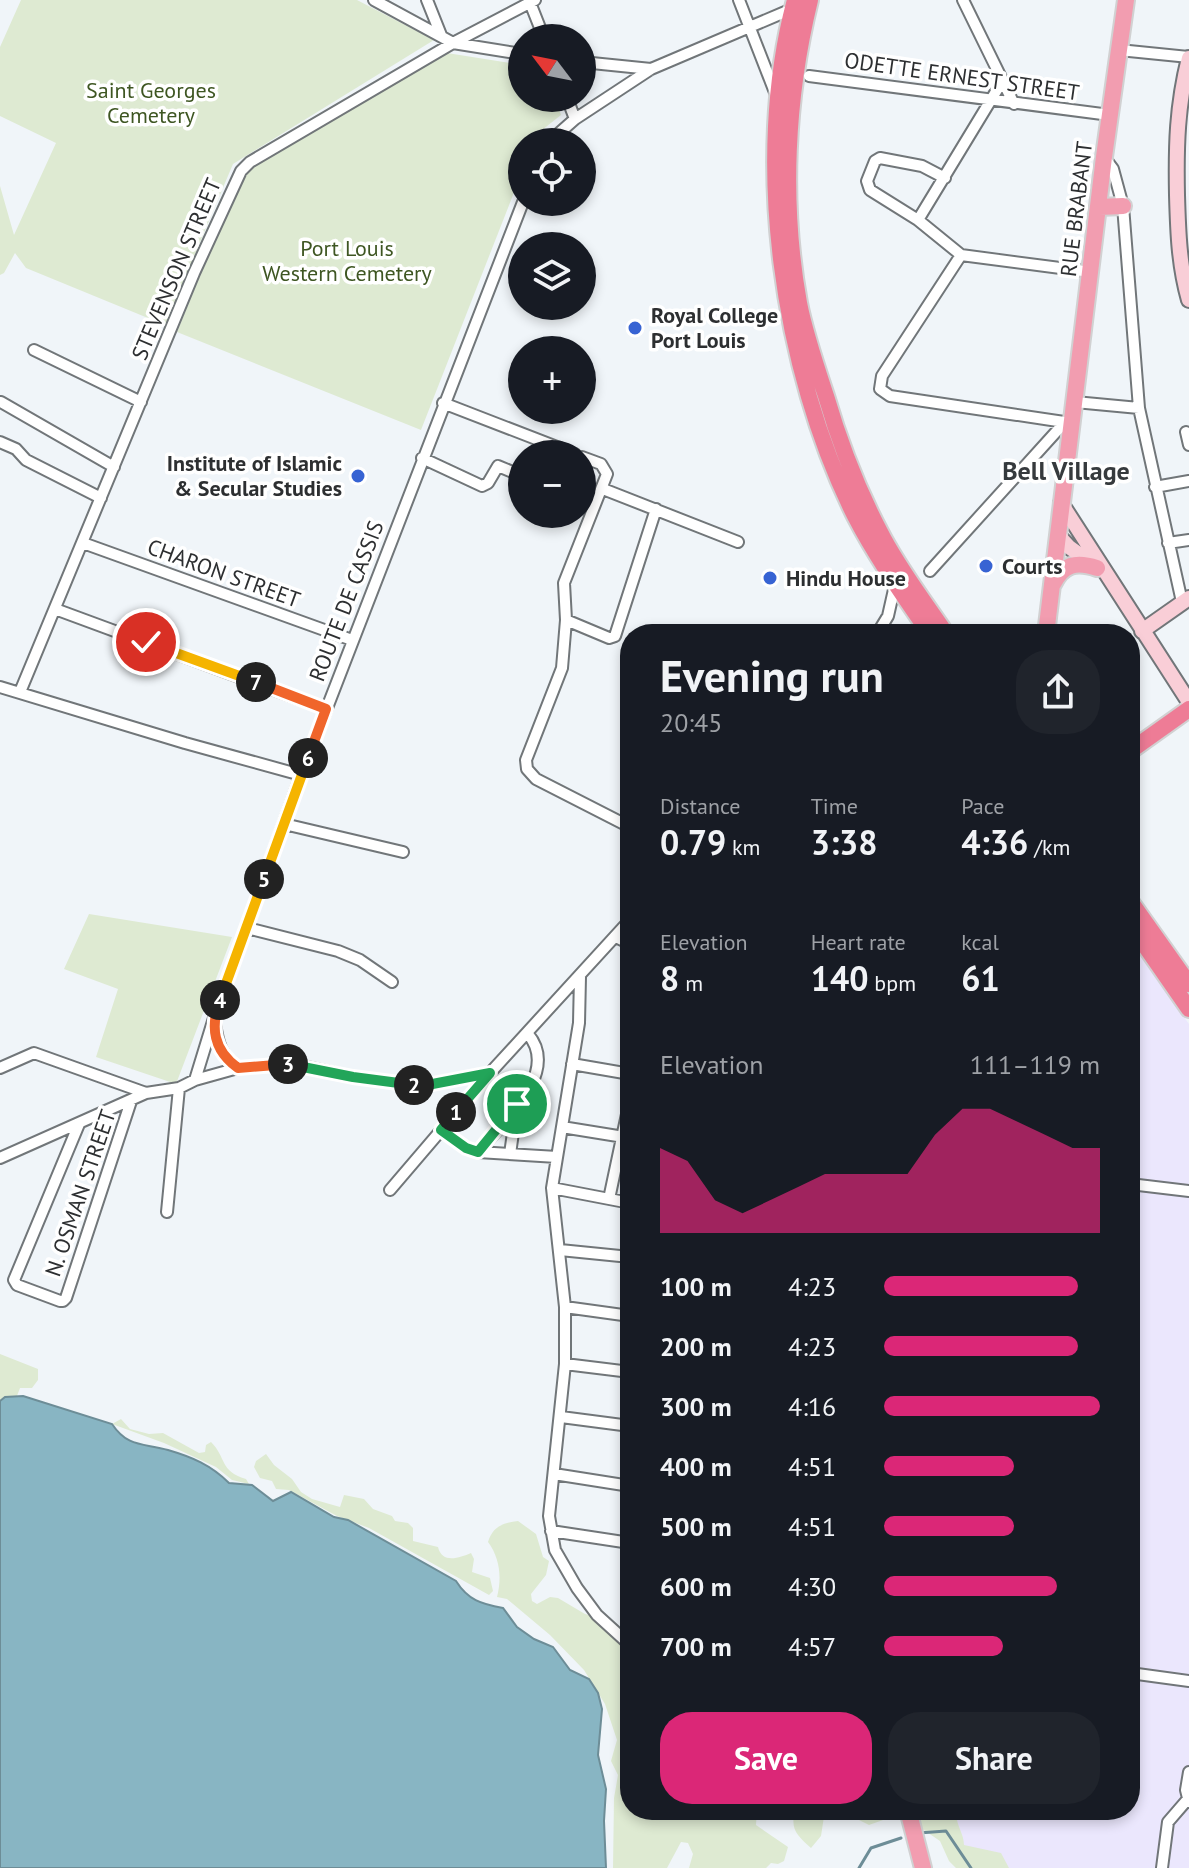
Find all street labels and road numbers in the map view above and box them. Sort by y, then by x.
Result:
street label: ODETTE ERNEST STREET [843,46,1081,106]
street label: RUE BRABANT [1054,140,1098,278]
street label: STEVENSON STREET [125,174,227,364]
street label: ROUTE DE CASSIS [303,517,389,685]
street label: CHARON STREET [144,532,304,614]
street label: N. OSMAN STREET [38,1106,122,1280]

